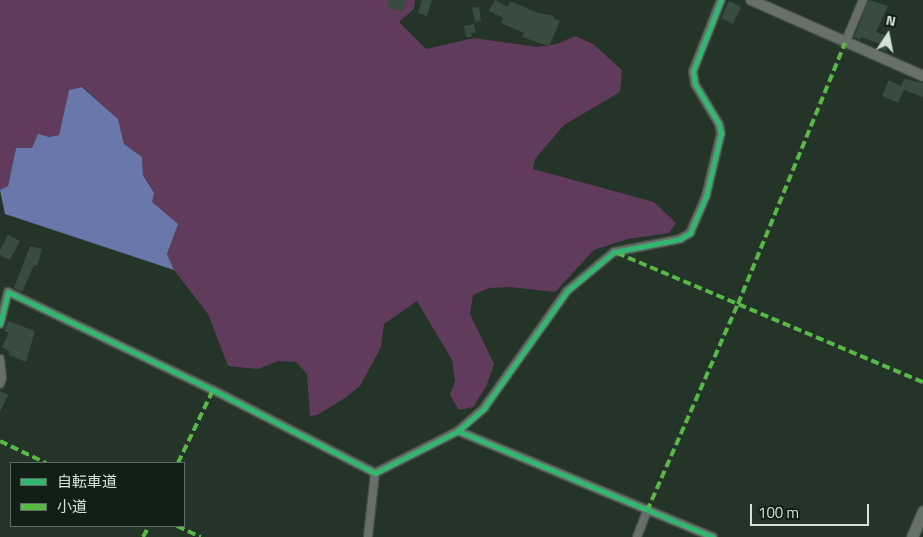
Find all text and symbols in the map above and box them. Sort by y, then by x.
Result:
text: N [884,9,898,31]
north arrow [863,10,913,60]
legend [10,462,185,527]
text: 自転車道 [57,470,117,493]
scale bar [753,494,872,526]
text: 小道 [57,495,87,518]
text: 100 m [758,501,799,524]

